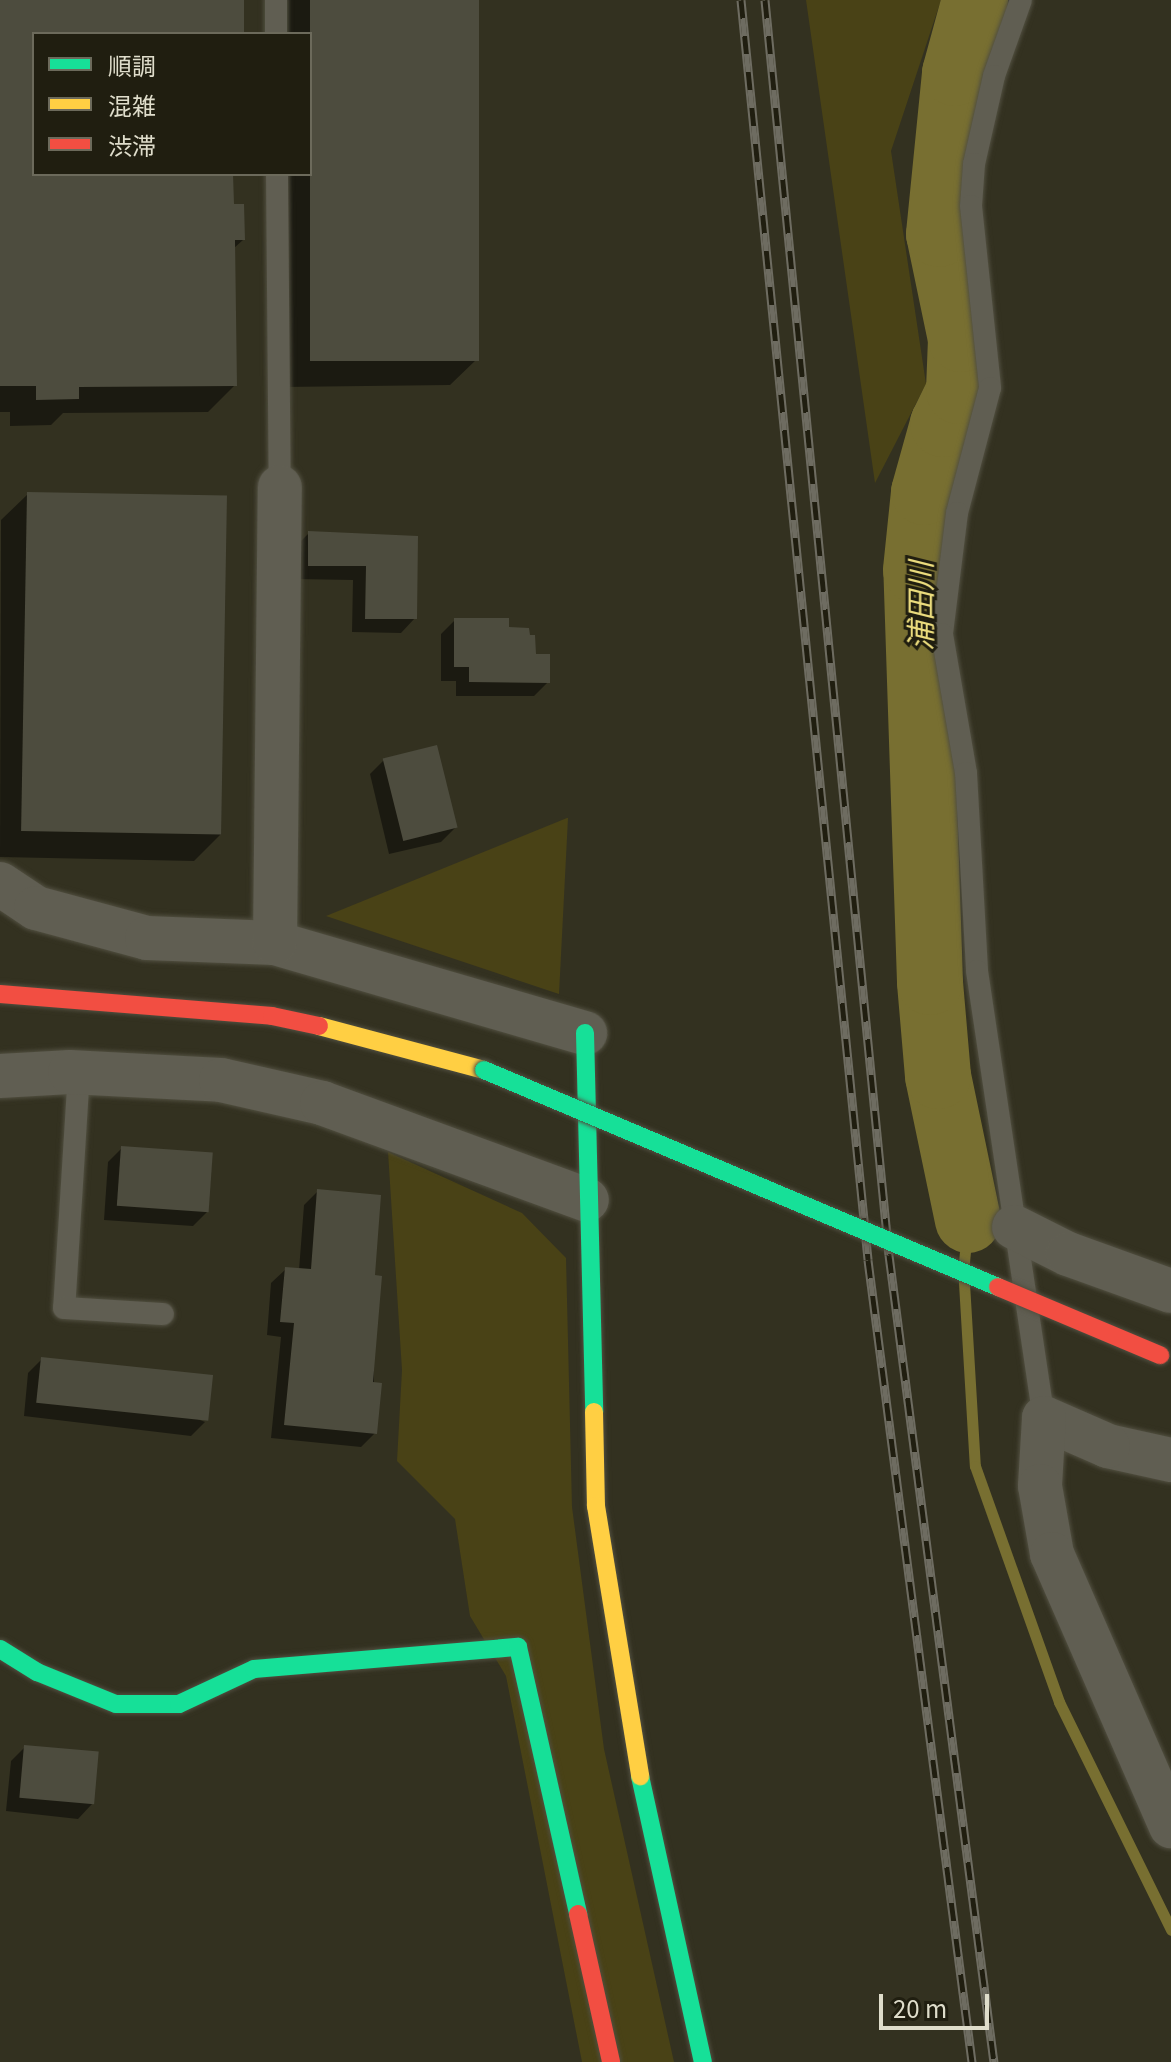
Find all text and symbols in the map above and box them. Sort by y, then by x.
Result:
legend [32,32,312,176]
text: 順調 [108,47,156,82]
text: 混雑 [108,87,156,122]
text: 渋滞 [108,127,156,162]
water label: 浦田川 [901,561,937,651]
scale bar [883,1978,993,2028]
text: 20 m [893,1990,947,2025]

